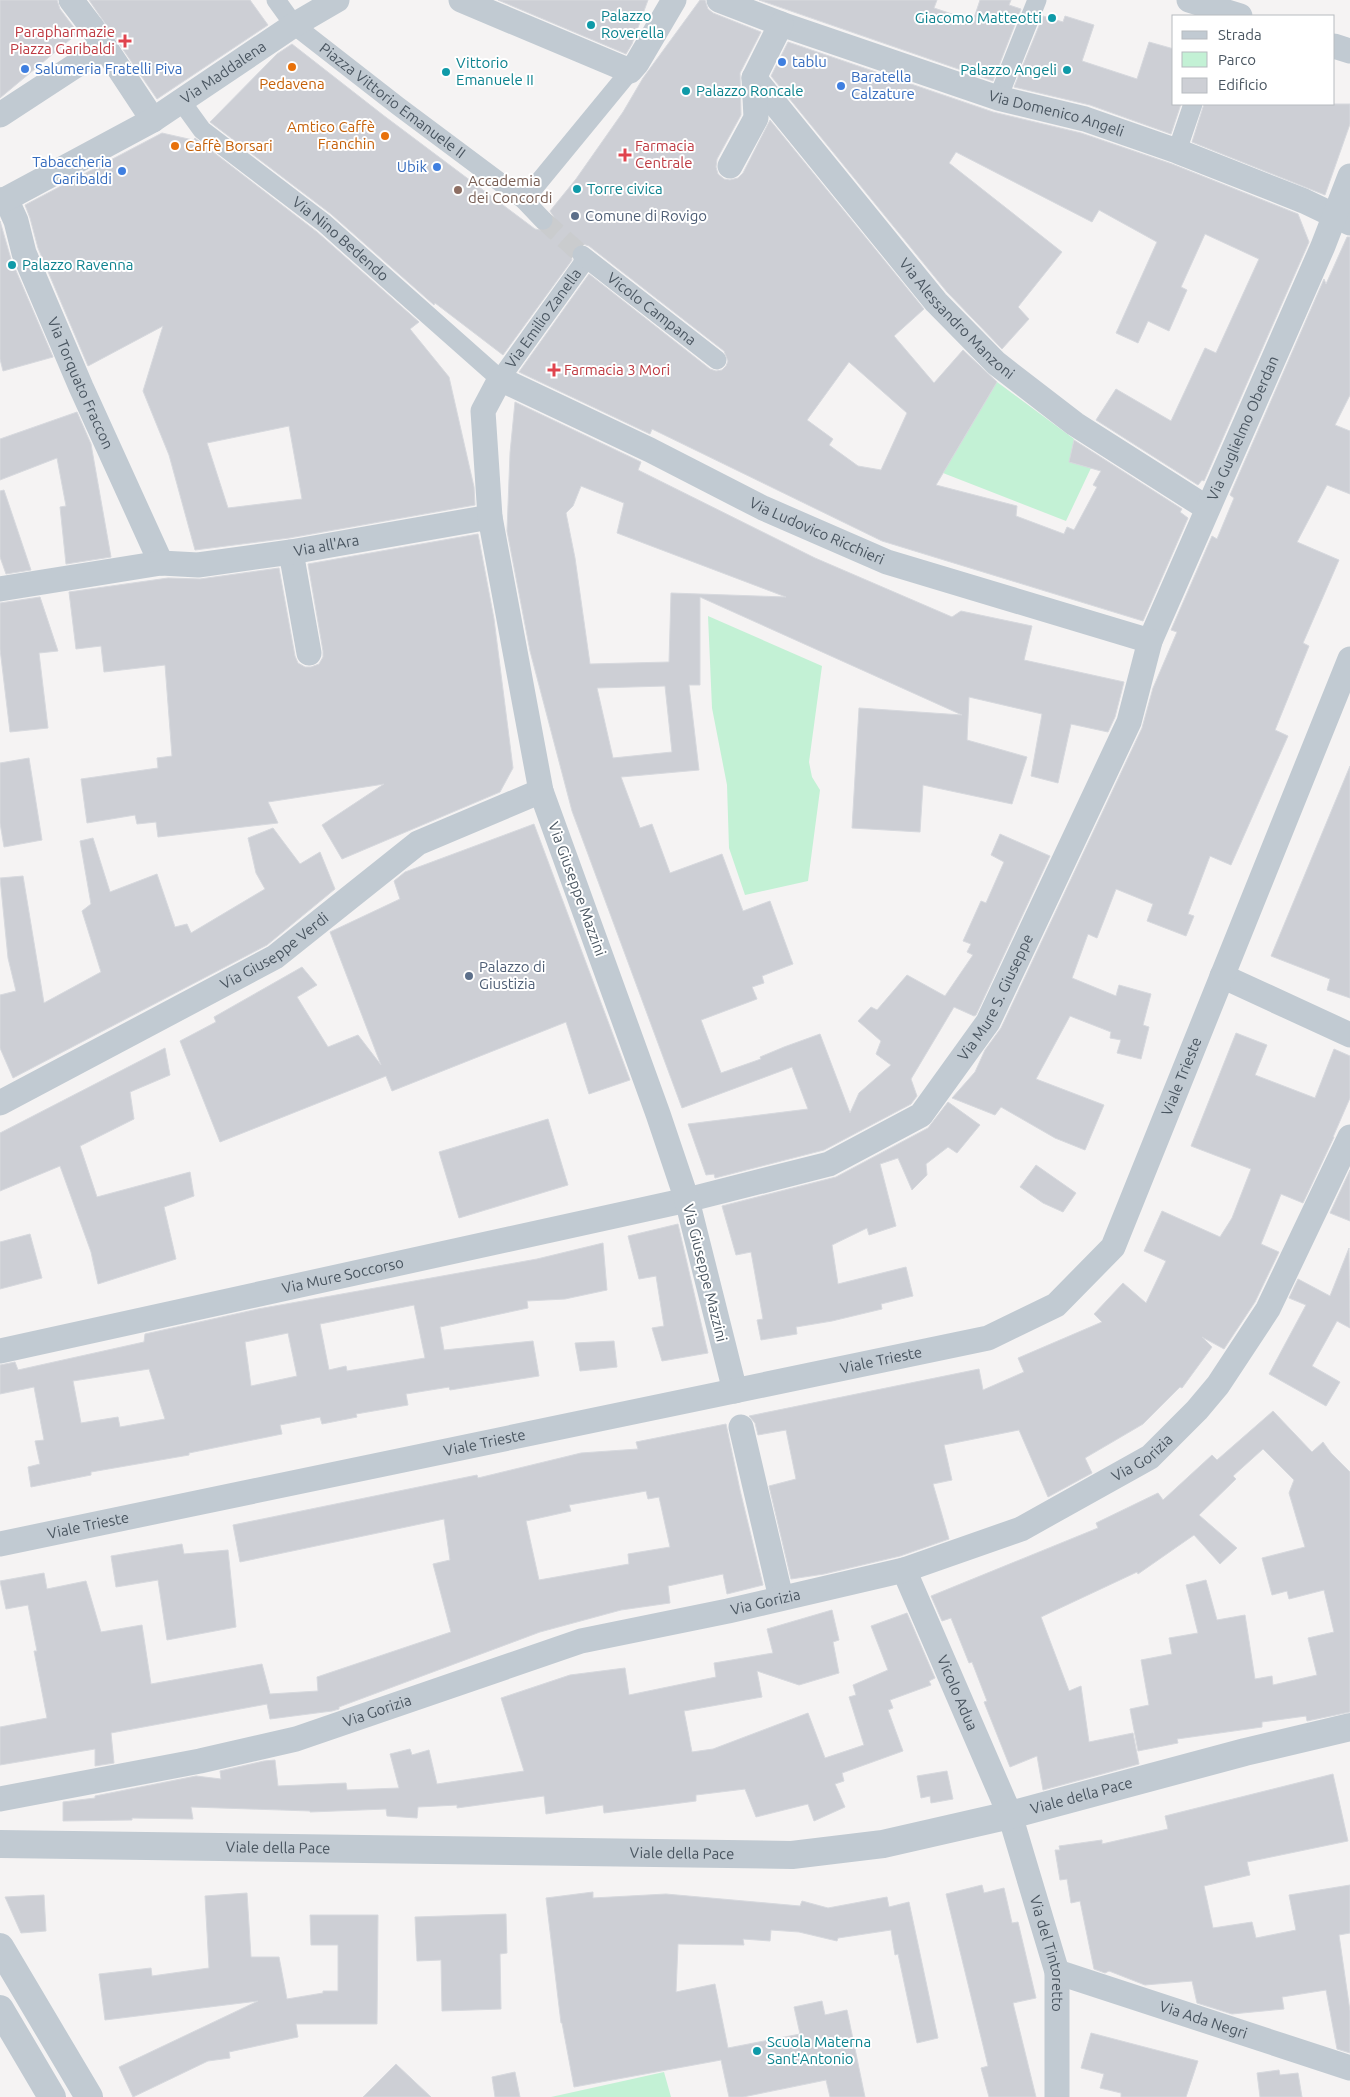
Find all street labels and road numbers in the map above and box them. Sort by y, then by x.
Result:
street label: Via Maddalena [177,37,269,107]
street label: Piazza Vittorio Emanuele II [316,39,469,161]
street label: Via Domenico Angeli [986,86,1126,140]
street label: Via Nino Bedendo [289,193,392,284]
street label: Via Alessandro Manzoni [896,255,1018,382]
street label: Via Emilio Zanella [502,265,584,371]
street label: Vicolo Campana [604,269,700,349]
street label: Via Torquato Fraccon [44,315,117,452]
street label: Via Guglielmo Oberdan [1203,353,1282,503]
street label: Via Ludovico Ricchieri [747,494,887,568]
street label: Via all'Ara [292,531,360,559]
street label: Via Giuseppe Mazzini [545,819,610,958]
street label: Via Giuseppe Verdi [217,909,332,992]
street label: Via Mure S. Giuseppe [954,931,1036,1064]
street label: Viale Trieste [1158,1035,1205,1118]
street label: Via Giuseppe Mazzini [680,1202,731,1344]
street label: Via Mure Soccorso [280,1254,405,1297]
street label: Viale Trieste [838,1343,923,1377]
street label: Viale Trieste [442,1426,527,1459]
street label: Via Gorizia [1109,1430,1176,1485]
street label: Viale Trieste [46,1508,130,1542]
street label: Via Gorizia [729,1585,802,1618]
street label: Vicolo Adua [934,1653,981,1733]
street label: Via Gorizia [341,1691,414,1730]
street label: Viale della Pace [1028,1774,1134,1817]
street label: Viale della Pace [225,1838,331,1857]
street label: Viale della Pace [629,1844,735,1862]
street label: Via del Tintoretto [1027,1893,1066,2012]
street label: Via Ada Negri [1157,1997,1250,2042]

